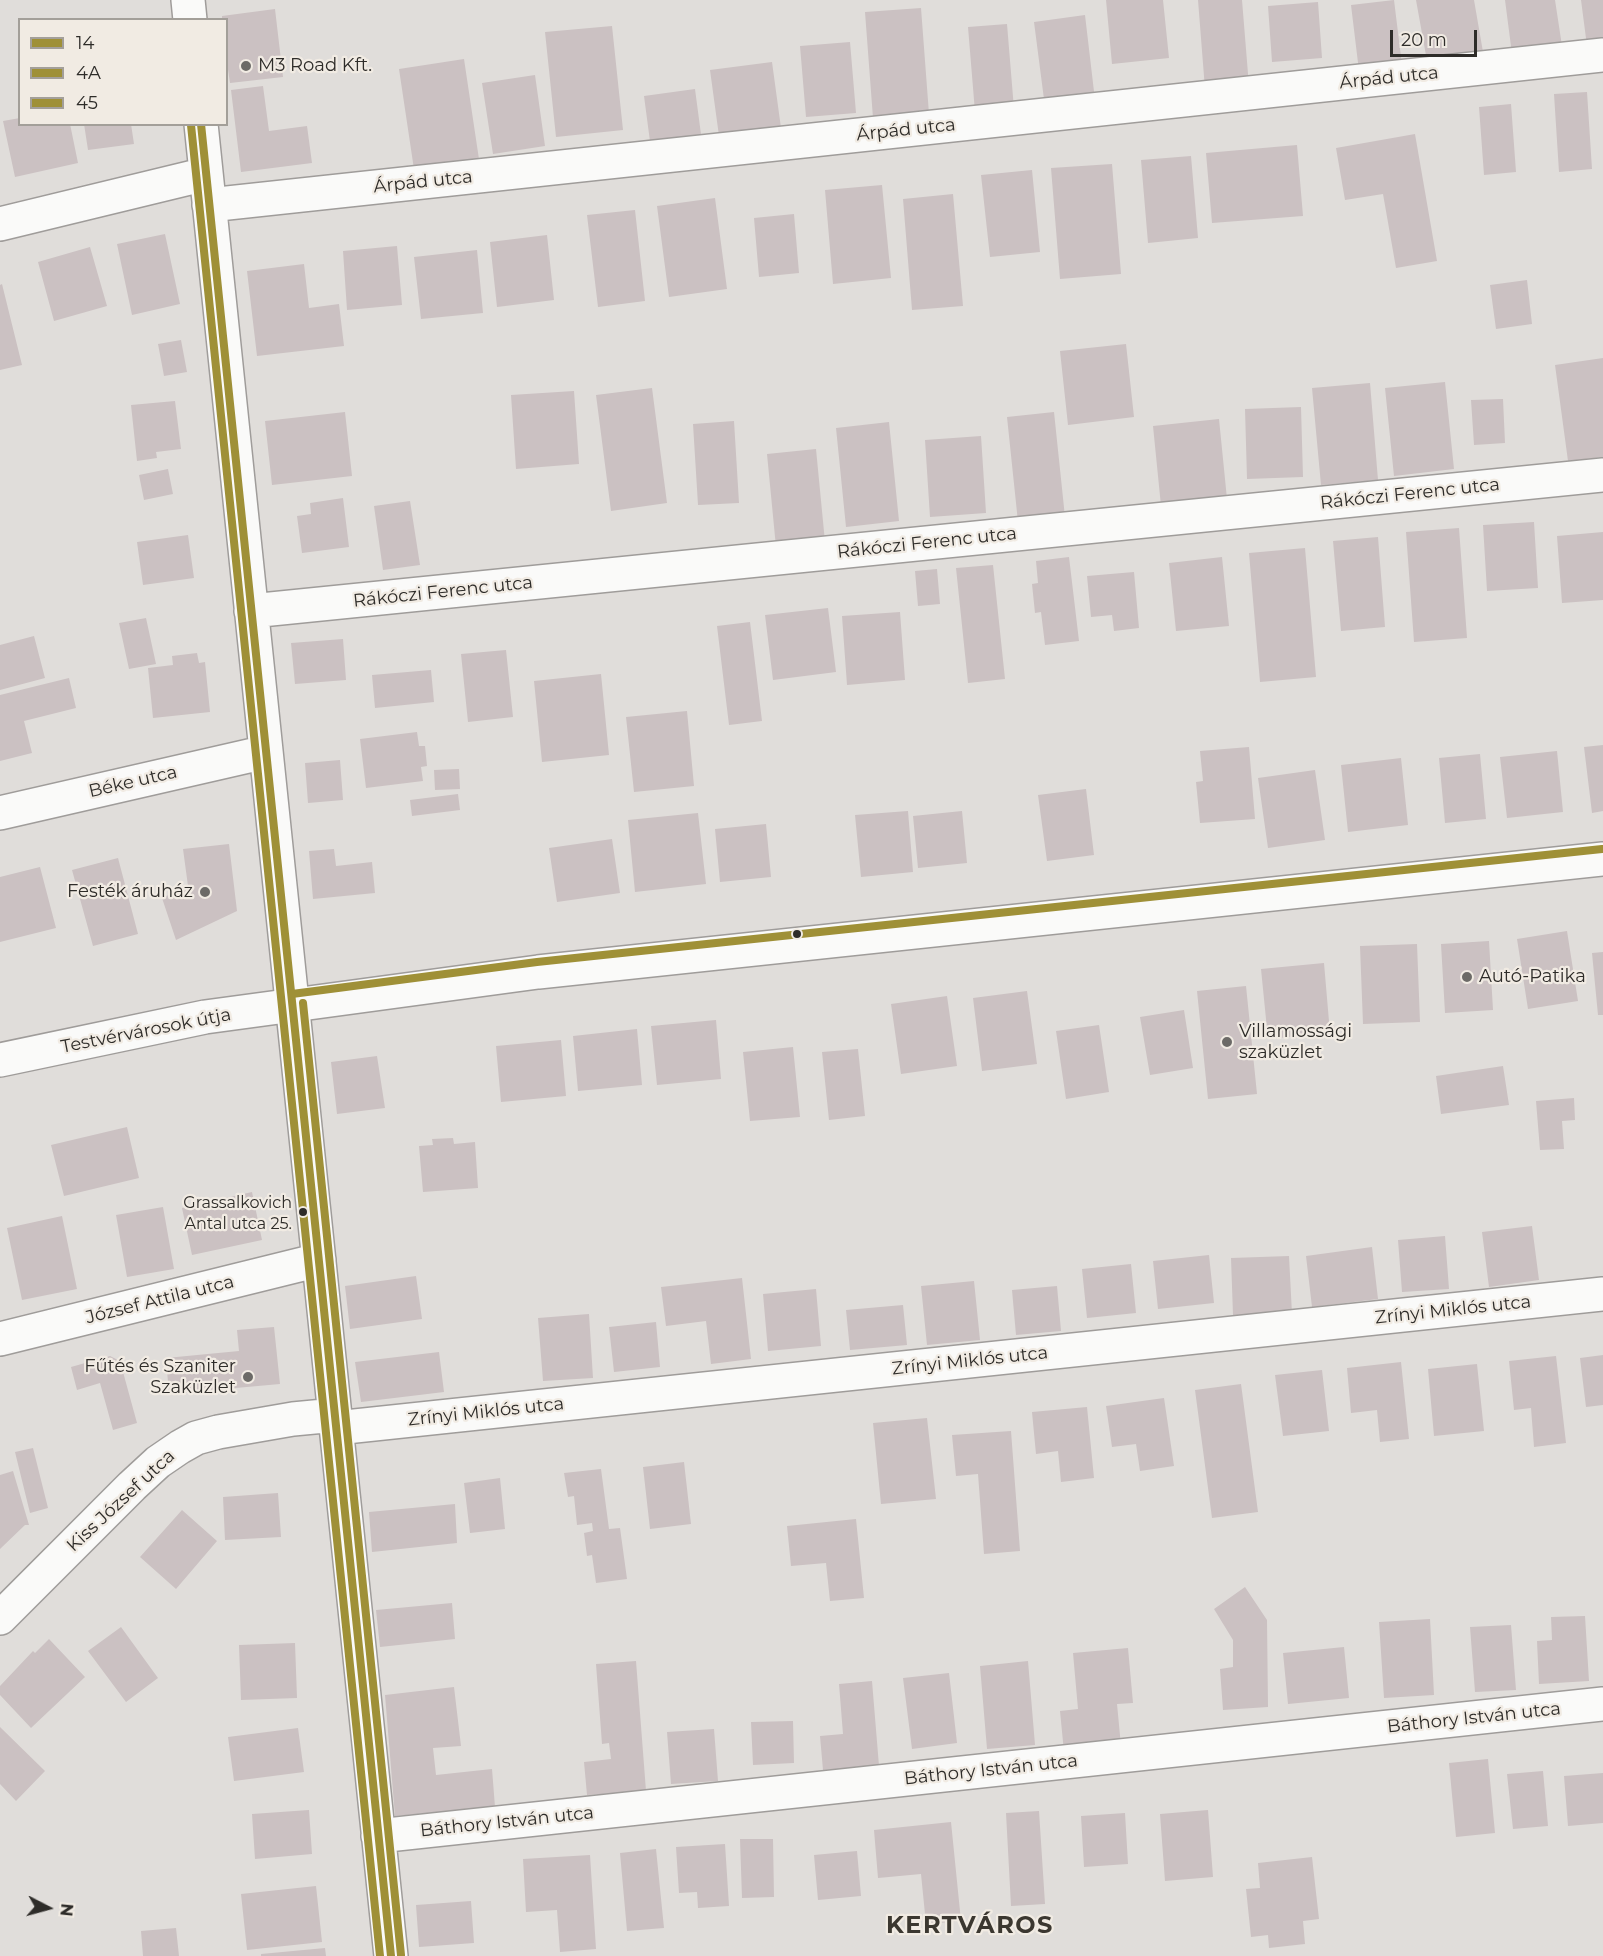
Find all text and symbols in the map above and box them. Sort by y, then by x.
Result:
legend [18,18,228,126]
scale bar [1393,18,1480,56]
text: 20 m [1401,29,1447,51]
text: 14 [76,32,94,54]
place label: M3 Road Kft. [258,55,372,77]
marker: M3 Road Kft. [239,59,253,73]
text: 4A [76,62,101,84]
street label: Árpád utca [1338,62,1440,94]
text: 45 [76,92,98,114]
street label: Árpád utca [855,114,957,146]
street label: Árpád utca [372,166,474,198]
street label: Rákóczi Ferenc utca [1319,474,1501,514]
street label: Rákóczi Ferenc utca [836,523,1018,563]
street label: Rákóczi Ferenc utca [352,572,534,612]
street label: Béke utca [87,761,179,803]
place label: Festék áruház [67,881,193,903]
marker: Festék áruház [198,885,212,899]
unlabelled marker [791,928,803,940]
place label: Autó-Patika [1479,966,1586,988]
marker: Autó-Patika [1460,970,1474,984]
street label: Testvérvárosok útja [59,1004,233,1058]
place label: Villamossági szaküzlet [1239,1021,1352,1064]
marker: Villamossági szaküzlet [1220,1035,1234,1049]
place label: Grassalkovich Antal utca 25. [183,1193,292,1231]
marker: Grassalkovich Antal utca 25. [297,1206,309,1218]
street label: József Attila utca [84,1271,236,1329]
street label: Zrínyi Miklós utca [1374,1291,1532,1329]
street label: Zrínyi Miklós utca [891,1342,1049,1380]
place label: Fűtés és Szaniter Szaküzlet [84,1356,236,1398]
marker: Fűtés és Szaniter Szaküzlet [241,1370,255,1384]
street label: Zrínyi Miklós utca [407,1393,565,1431]
street label: Kiss József utca [63,1446,179,1556]
street label: Báthory István utca [1386,1698,1562,1738]
street label: Báthory István utca [903,1750,1079,1790]
street label: Báthory István utca [419,1802,595,1842]
north arrow [18,1878,78,1938]
text: N [56,1903,77,1917]
district label: KERTVÁROS [886,1912,1054,1940]

